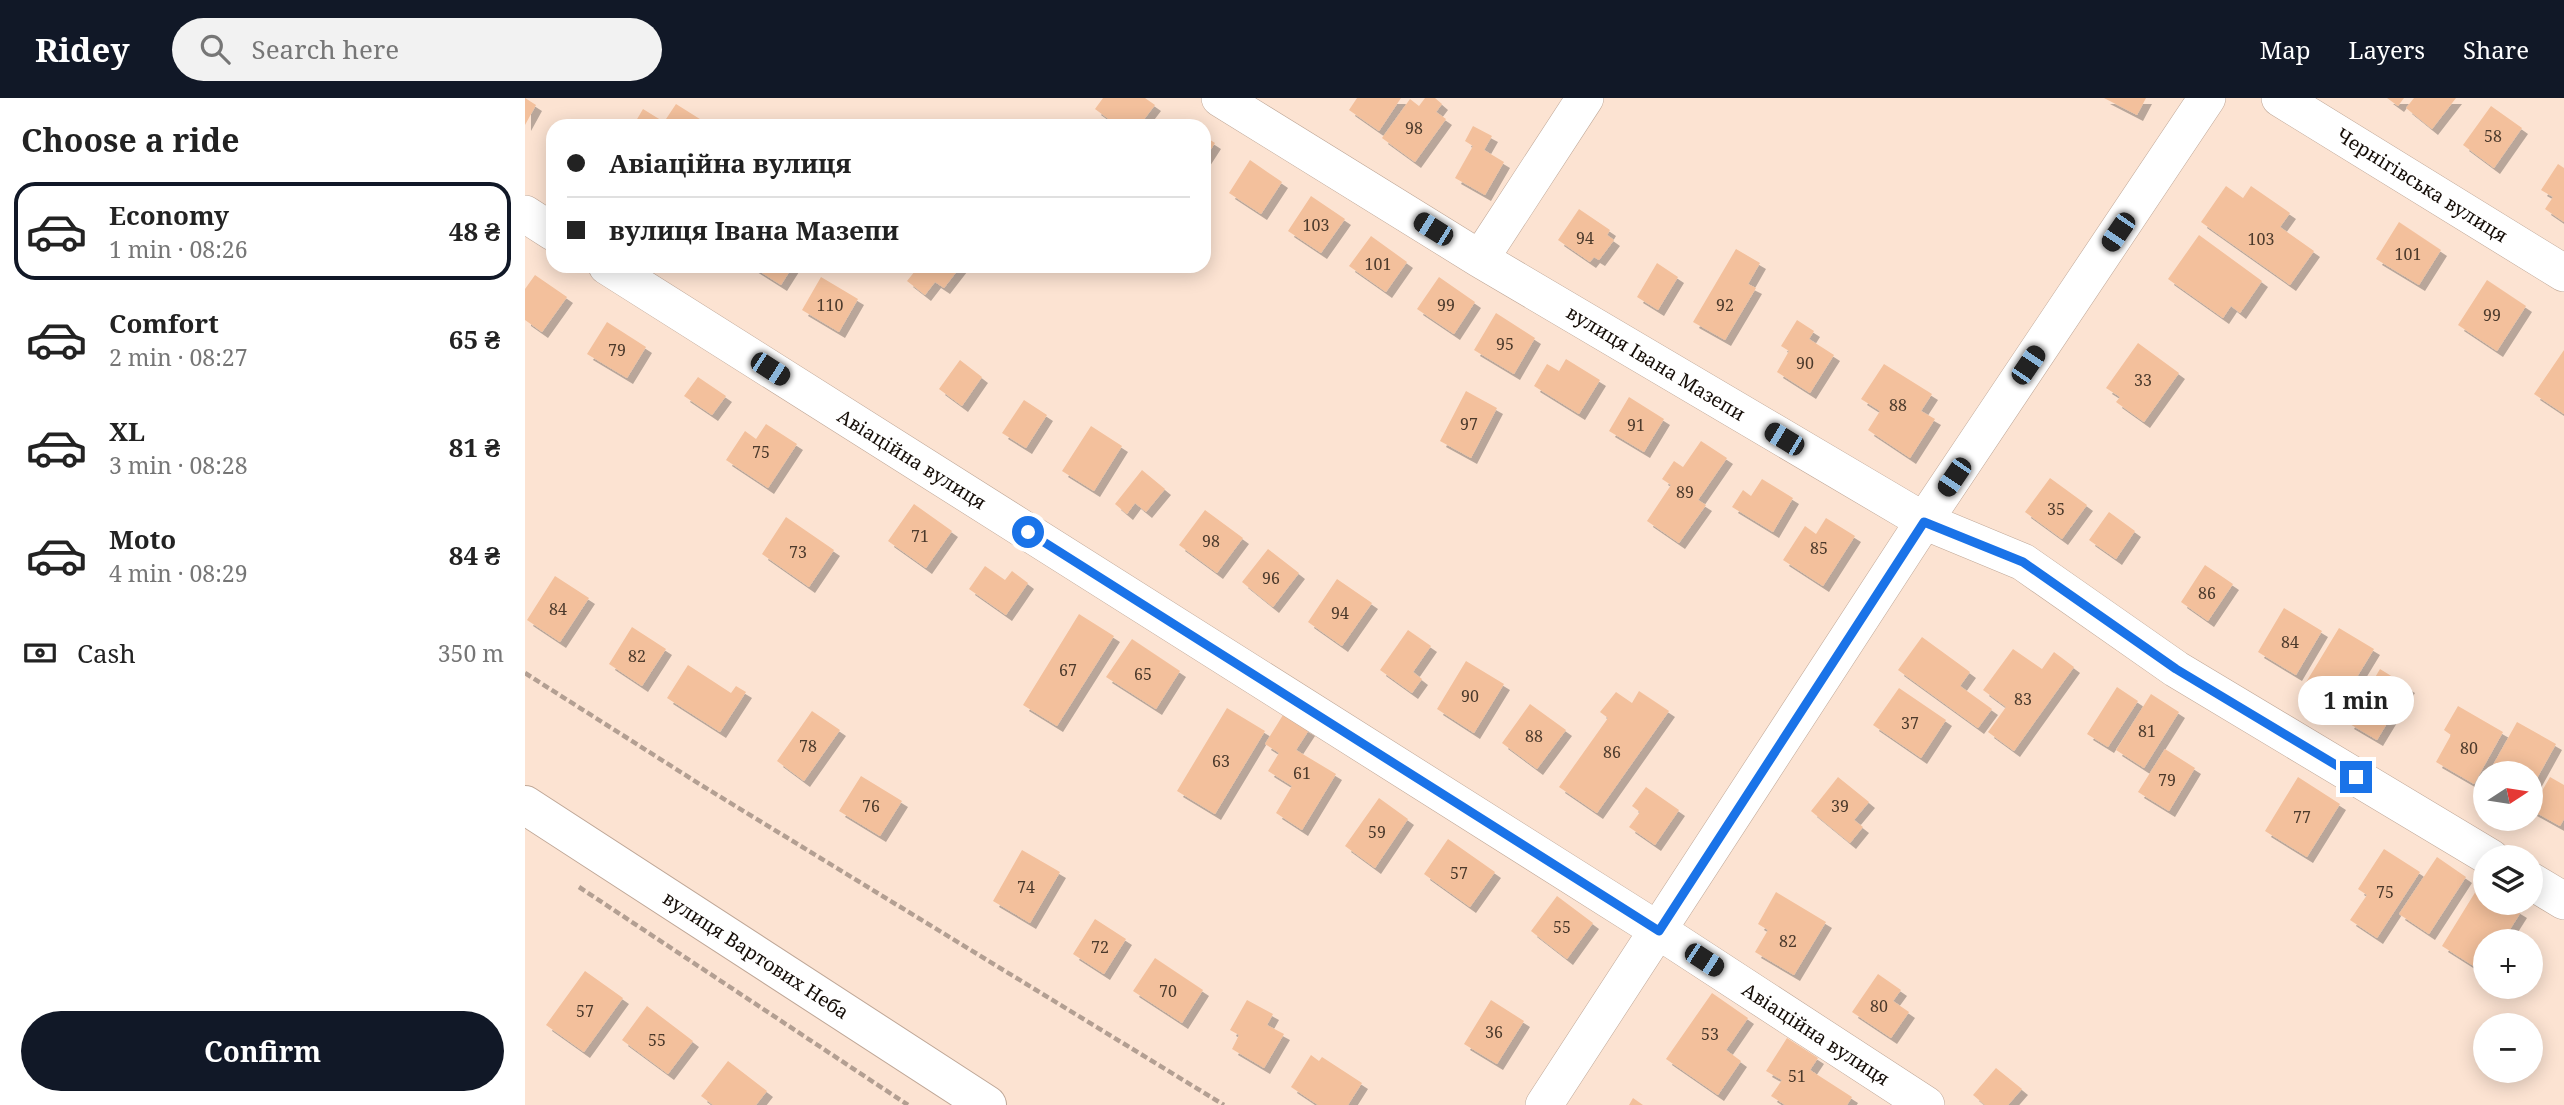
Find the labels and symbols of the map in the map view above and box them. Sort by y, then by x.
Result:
house number: 98 [1405,117,1423,139]
street label: Чернігівська вулиця [2331,122,2513,248]
house number: 58 [2484,125,2502,147]
car [1410,209,1457,249]
car [2098,209,2139,255]
house number: 103 [1303,214,1329,236]
house number: 94 [1576,227,1594,249]
house number: 103 [2248,228,2274,250]
house number: 101 [2395,243,2421,265]
house number: 101 [1365,253,1391,275]
house number: 110 [817,294,843,316]
house number: 99 [1437,294,1455,316]
house number: 92 [1716,294,1734,316]
street label: вулиця Івана Мазепи [1562,299,1751,427]
house number: 99 [2483,304,2501,326]
house number: 95 [1496,333,1514,355]
house number: 79 [608,339,626,361]
car [2008,342,2049,388]
car [747,349,794,389]
house number: 90 [1796,352,1814,374]
house number: 33 [2134,369,2152,391]
house number: 88 [1889,394,1907,416]
street label: Авіаційна вулиця [833,403,991,515]
house number: 97 [1460,413,1478,435]
house number: 91 [1627,414,1645,436]
car [1761,419,1808,459]
house number: 75 [752,441,770,463]
car [1934,454,1975,500]
house number: 89 [1676,481,1694,503]
house number: 35 [2047,498,2065,520]
route start [1012,516,1044,548]
house number: 71 [911,525,929,547]
house number: 98 [1202,530,1220,552]
house number: 85 [1810,537,1828,559]
house number: 73 [789,541,807,563]
house number: 96 [1262,567,1280,589]
house number: 86 [2198,582,2216,604]
house number: 84 [549,598,567,620]
house number: 94 [1331,602,1349,624]
house number: 84 [2281,631,2299,653]
house number: 82 [628,645,646,667]
house number: 67 [1059,659,1077,681]
house number: 65 [1134,663,1152,685]
callout: 1 min [2298,676,2414,724]
house number: 90 [1461,685,1479,707]
house number: 83 [2014,688,2032,710]
house number: 37 [1901,712,1919,734]
house number: 81 [2138,720,2156,742]
house number: 88 [1525,725,1543,747]
house number: 78 [799,735,817,757]
house number: 80 [2460,737,2478,759]
house number: 86 [1603,741,1621,763]
house number: 63 [1212,750,1230,772]
route end [2340,761,2372,793]
north arrow [2473,761,2543,831]
house number: 61 [1293,762,1311,784]
house number: 79 [2158,769,2176,791]
house number: 76 [862,795,880,817]
house number: 39 [1831,795,1849,817]
house number: 77 [2293,806,2311,828]
house number: 59 [1368,821,1386,843]
house number: 57 [1450,862,1468,884]
house number: 74 [1017,876,1035,898]
house number: 75 [2376,881,2394,903]
street label: вулиця Вартових Неба [658,885,854,1025]
house number: 55 [1553,916,1571,938]
house number: 82 [1779,930,1797,952]
house number: 72 [1091,936,1109,958]
car [1681,940,1728,980]
street label: Авіаційна вулиця [1737,977,1895,1092]
house number: 70 [1159,980,1177,1002]
house number: 80 [1870,995,1888,1017]
house number: 57 [576,1000,594,1022]
house number: 36 [1485,1021,1503,1043]
house number: 53 [1701,1023,1719,1045]
house number: 55 [648,1029,666,1051]
house number: 51 [1788,1065,1806,1087]

